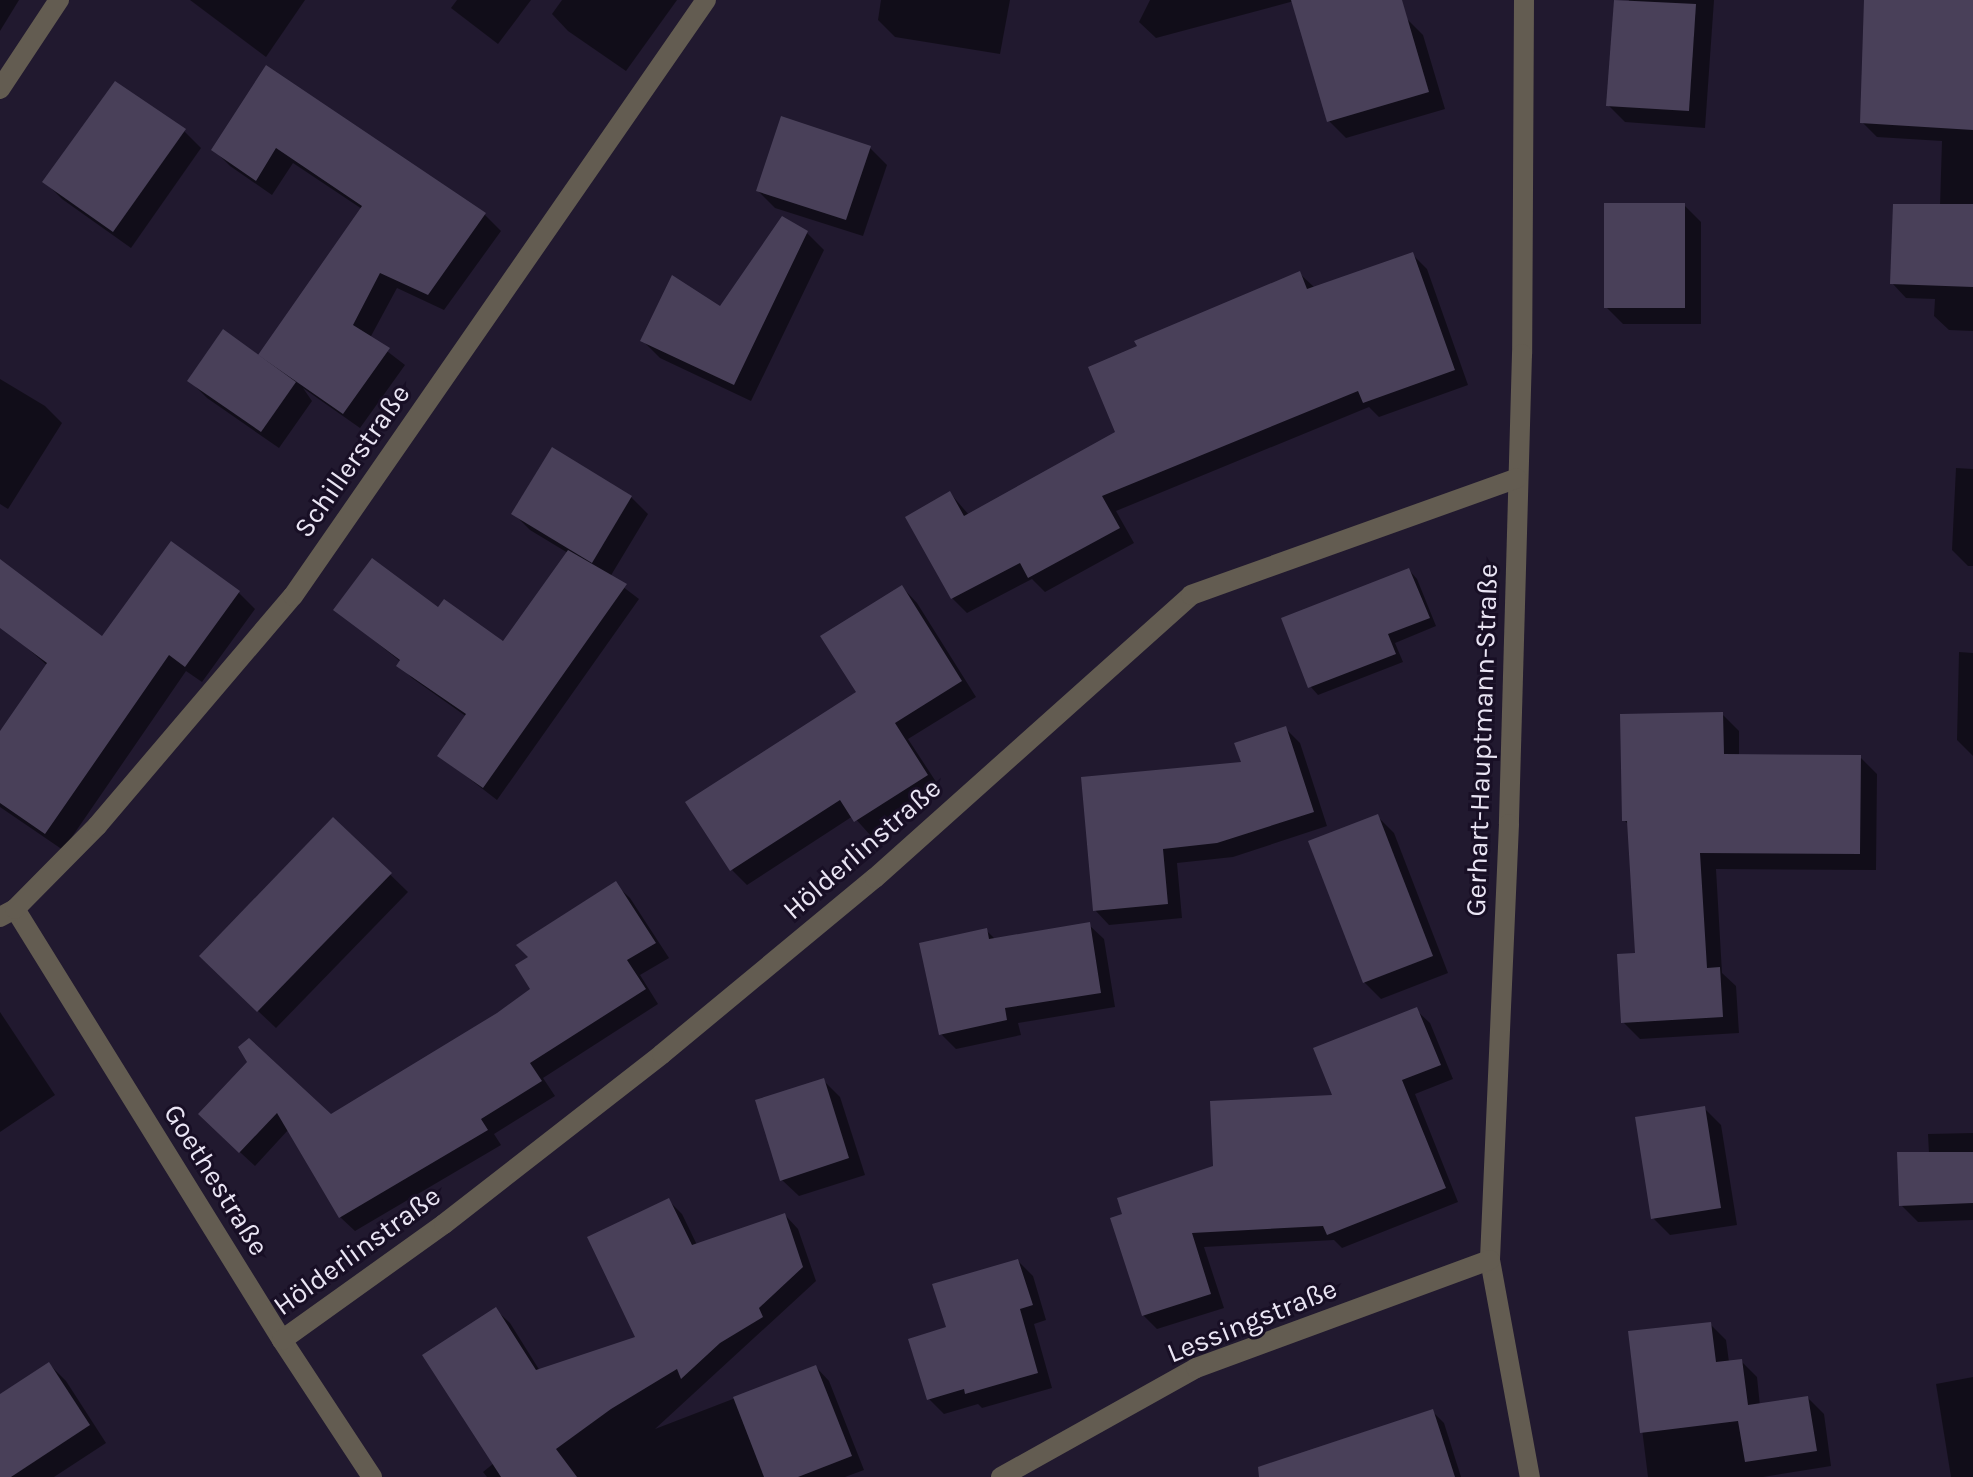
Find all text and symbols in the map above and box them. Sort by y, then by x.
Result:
street label: Schillerstraße [287,378,417,544]
street label: Gerhart-Hauptmann-Straße [1459,563,1505,917]
street label: Hölderlinstraße [776,771,948,927]
street label: Goethestraße [156,1098,276,1262]
street label: Hölderlinstraße [267,1179,447,1323]
street label: Lessingstraße [1162,1272,1342,1370]

